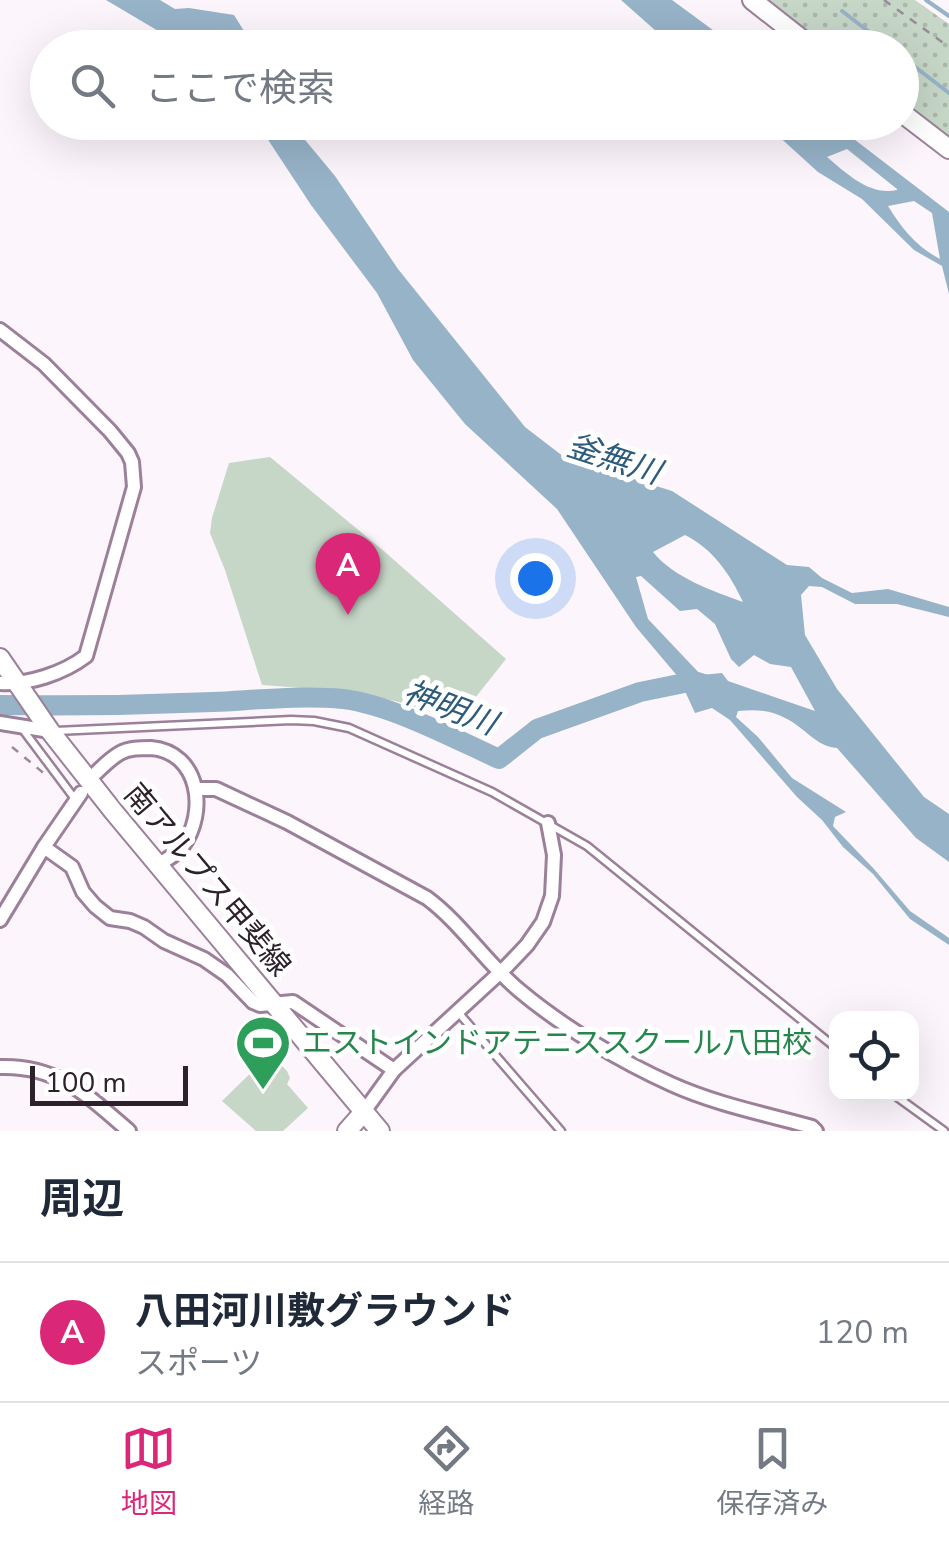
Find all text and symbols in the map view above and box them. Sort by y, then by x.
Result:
search box [30,30,919,140]
icon: search [65,58,120,113]
text: ここで検索 [145,63,335,114]
water label: 釜無川 [562,424,669,495]
pin: A [316,532,380,615]
your location [510,553,561,604]
water label: 神明川 [397,671,505,746]
street label: 南アルプス甲斐線 [114,775,300,985]
map controls [829,1011,919,1101]
button: locate [829,1011,919,1101]
sports icon: エストインドアテニススクール八田校 [233,1013,293,1092]
place label: エストインドアテニススクール八田校 [302,1023,812,1064]
scale bar [30,1061,188,1106]
text: 100 m [45,1064,127,1102]
text: 周辺 [40,1171,124,1228]
text: 八田河川敷グラウンド [135,1286,515,1337]
text: A [61,1311,84,1354]
text: 120 m [816,1311,909,1354]
text: スポーツ [135,1342,262,1385]
tab: 地図 [121,1421,177,1523]
tab: 経路 [418,1421,474,1523]
tab: 保存済み [716,1421,828,1523]

